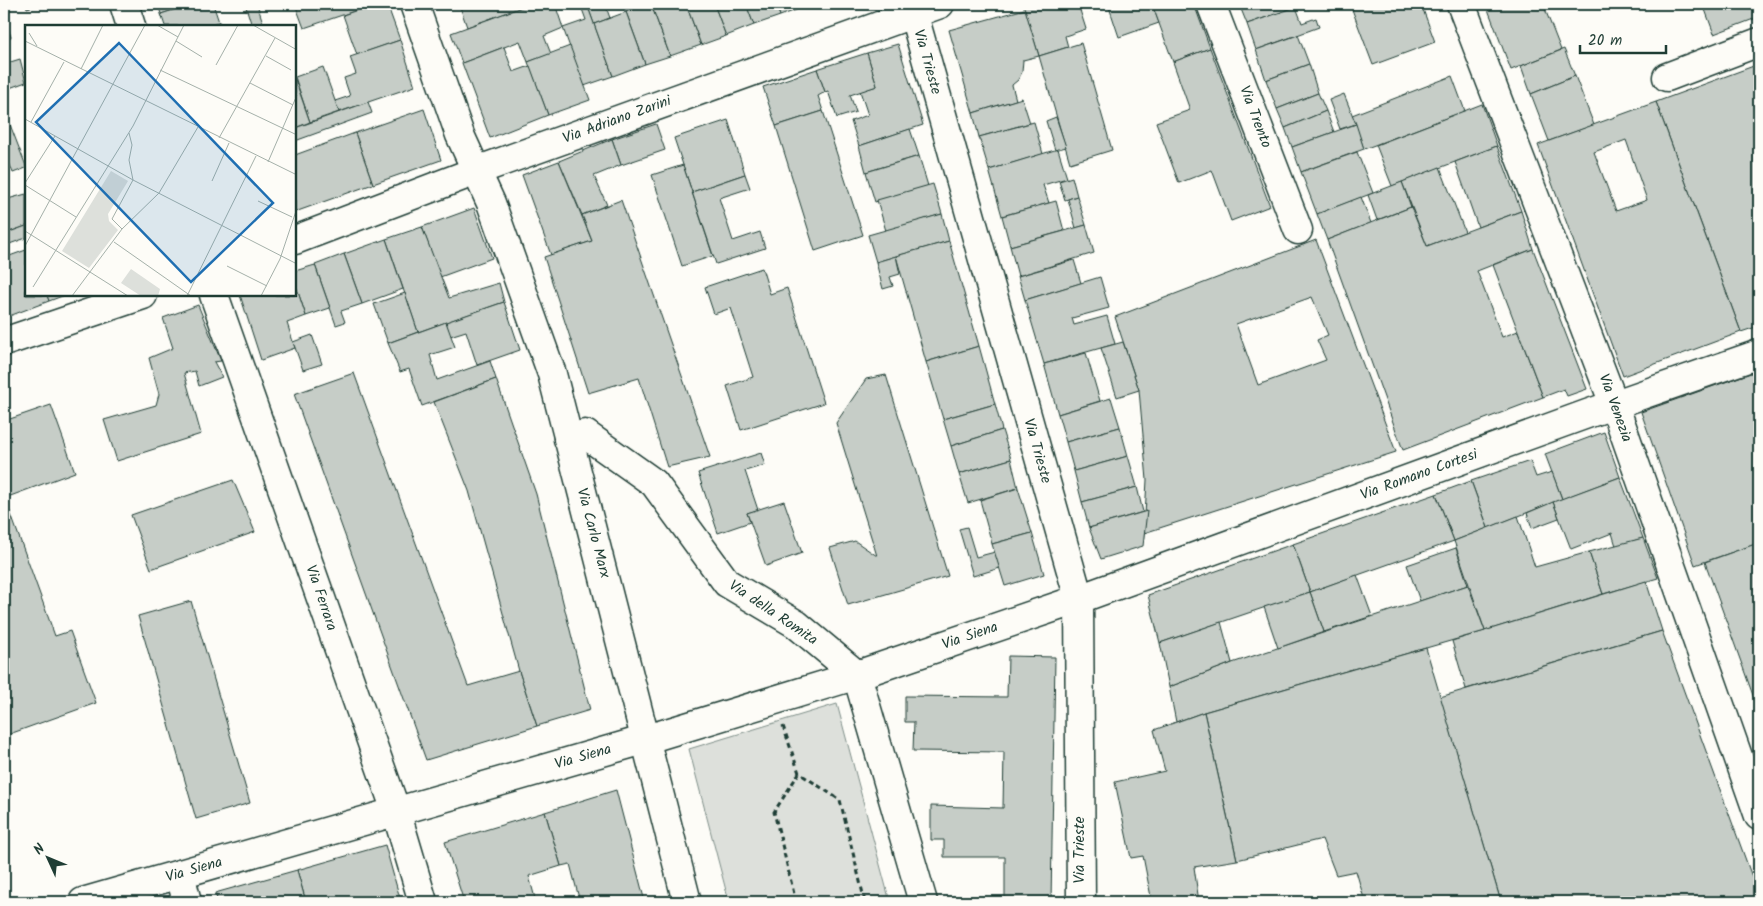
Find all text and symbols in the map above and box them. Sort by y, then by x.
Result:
scale bar [1580,22,1667,54]
inset map [25,25,296,296]
street label: Via Trieste [906,27,948,98]
text: 20 m [1588,29,1622,53]
street label: Via Trento [1232,82,1278,152]
street label: Via Adriano Zarini [559,89,676,151]
street label: Via Venezia [1592,370,1638,446]
street label: Via Trieste [1016,416,1058,487]
street label: Via Romano Cortesi [1357,442,1482,507]
street label: Via Carlo Marx [569,485,617,581]
street label: Via Ferrara [299,562,343,634]
street label: Via della Romita [724,574,822,652]
street label: Via Siena [939,615,1001,657]
street label: Via Siena [552,737,614,777]
street label: Via Trieste [1068,816,1092,883]
north arrow [22,834,72,884]
text: N [28,839,50,860]
street label: Via Siena [163,850,225,890]

